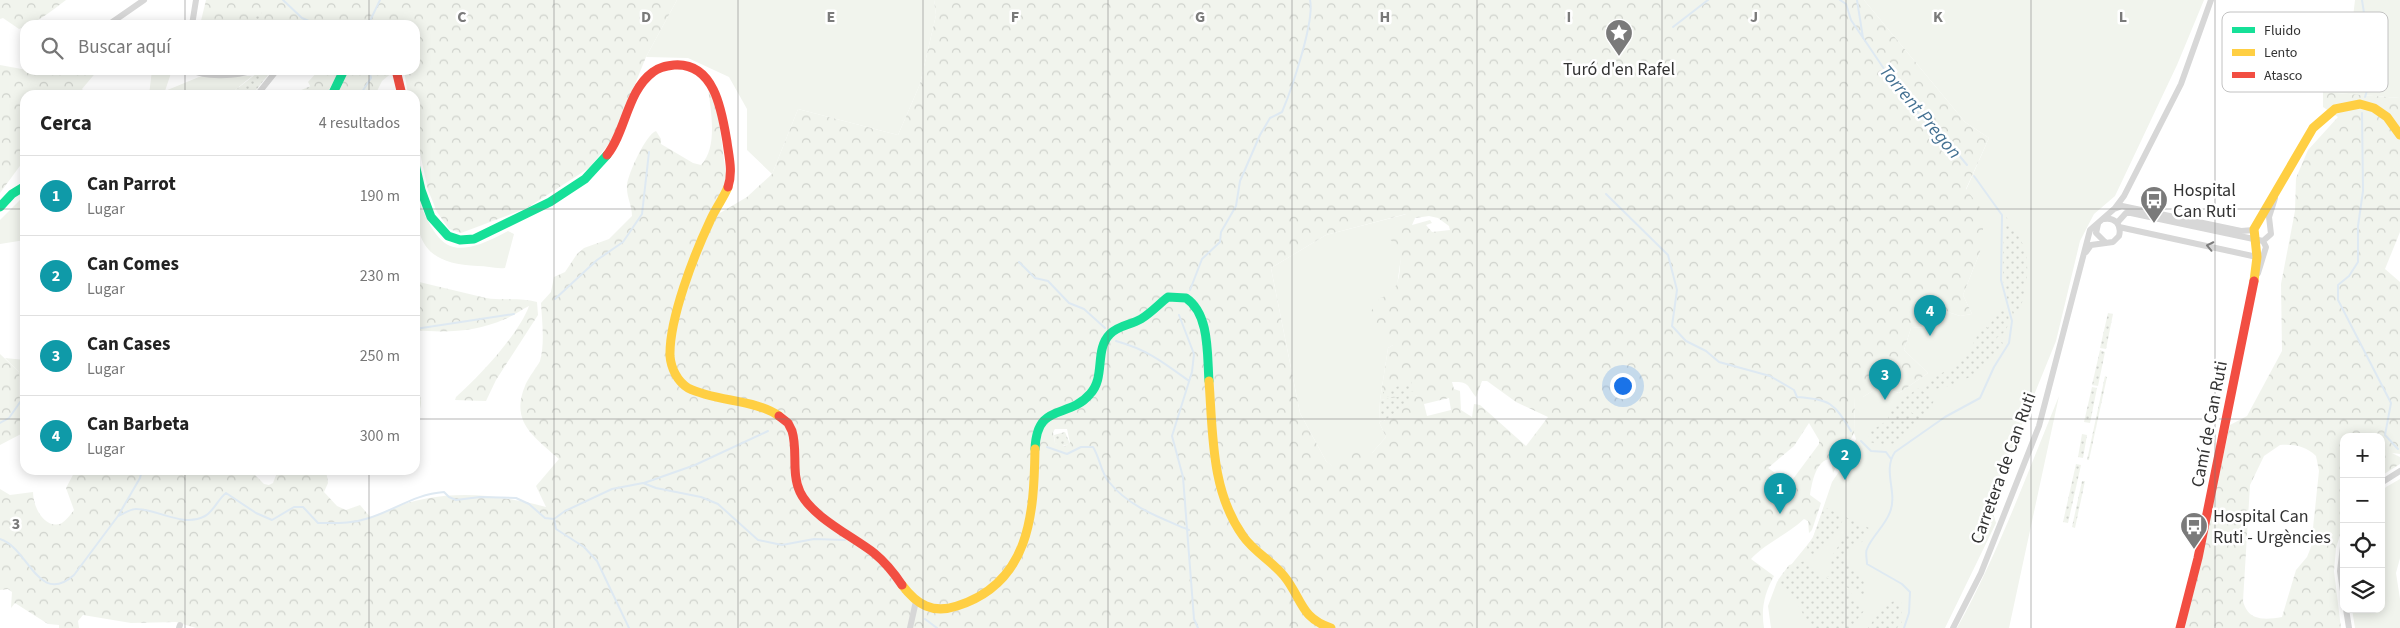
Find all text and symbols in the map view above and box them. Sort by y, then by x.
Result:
text: C [457,6,467,28]
text: D [641,6,651,28]
text: E [827,6,835,28]
text: F [1011,6,1019,28]
text: G [1195,6,1205,28]
text: H [1380,6,1390,28]
text: I [1567,6,1571,28]
text: J [1750,6,1758,28]
text: K [1933,6,1943,28]
text: L [2119,6,2127,28]
legend [2222,12,2388,92]
place icon: Turó d'en Rafel [1604,18,1634,57]
search box [20,20,420,75]
text: Fluido [2264,21,2301,41]
icon: search [38,34,66,62]
text: Buscar aquí [78,34,171,61]
text: Lento [2264,43,2297,63]
place label: Turó d'en Rafel [1563,57,1675,82]
water label: Torrent Pregon [1872,59,1967,165]
text: Atasco [2264,66,2302,86]
text: Cerca [40,108,92,138]
text: 4 resultados [319,112,400,134]
text: Can Parrot [87,171,176,198]
place label: Hospital Can Ruti [2173,178,2236,224]
text: 1 [52,185,60,207]
text: 190 m [360,185,400,207]
bus stop icon: Hospital Can Ruti [2139,185,2169,224]
text: Lugar [87,198,125,220]
one-way arrow [2205,241,2214,252]
text: Can Comes [87,251,179,278]
text: 2 [52,265,60,287]
text: 230 m [360,265,400,287]
text: Lugar [87,278,125,300]
pin: 4 [1914,295,1946,336]
text: Can Cases [87,331,171,358]
text: 3 [52,345,60,367]
text: 250 m [360,345,400,367]
text: Lugar [87,358,125,380]
pin: 3 [1869,359,1901,400]
street label: Camí de Can Ruti [2185,359,2234,489]
your location [1610,373,1636,399]
street label: Carretera de Can Ruti [1964,389,2042,547]
text: Can Barbeta [87,411,189,438]
text: 4 [52,425,60,447]
text: 300 m [360,425,400,447]
map controls [2340,433,2385,613]
button: + [2340,433,2385,478]
text: Lugar [87,438,125,460]
pin: 2 [1829,439,1861,480]
pin: 1 [1764,473,1796,514]
button: − [2340,478,2385,523]
place label: Hospital Can Ruti - Urgències [2213,504,2331,550]
bus stop icon: Hospital Can Ruti - Urgències [2179,511,2209,550]
text: 3 [12,513,20,535]
button: locate [2340,523,2385,568]
button: layers [2340,568,2385,613]

